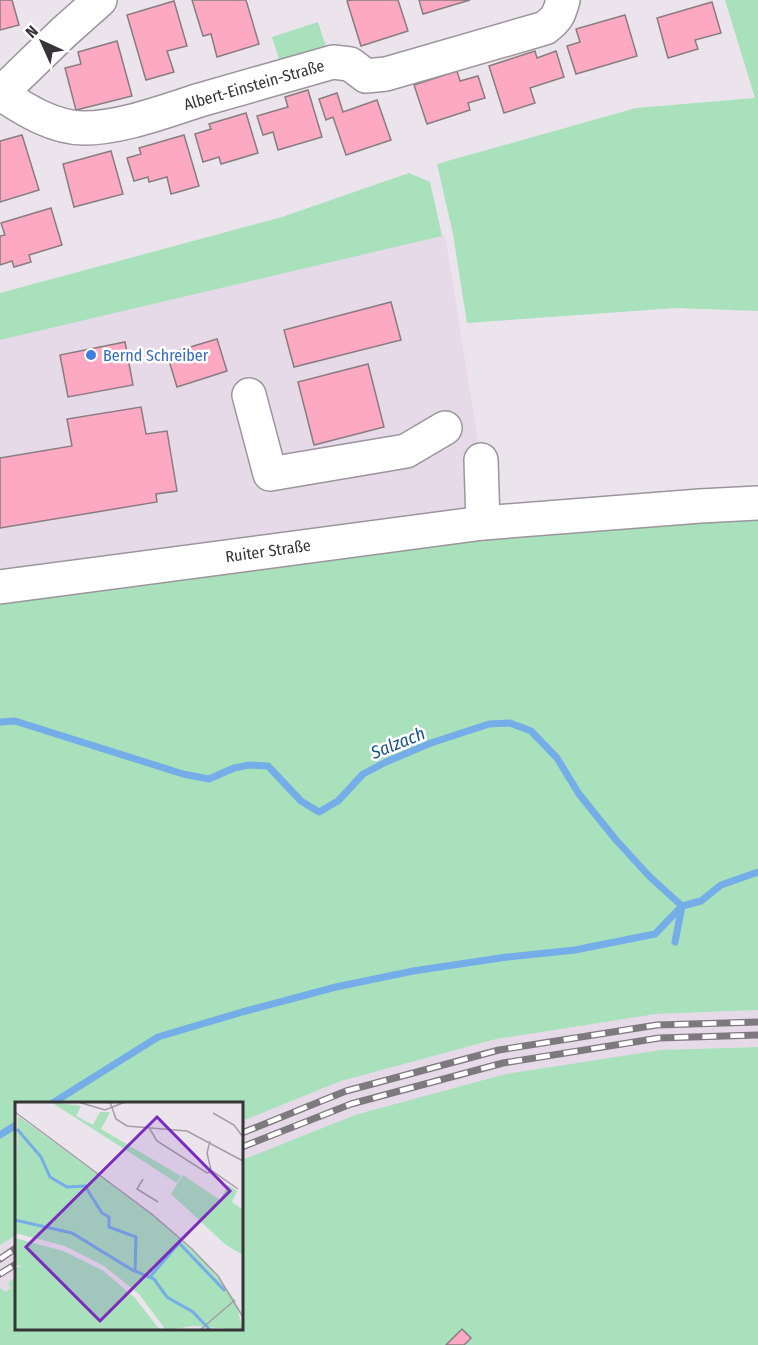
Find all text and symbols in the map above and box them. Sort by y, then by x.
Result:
north arrow [12,12,72,72]
text: N [22,22,42,42]
street label: Albert-Einstein-Straße [182,56,326,114]
place label: Bernd Schreiber [103,346,209,365]
marker: Bernd Schreiber [84,348,98,362]
street label: Ruiter Straße [224,536,312,566]
water label: Salzach [367,722,428,764]
inset map [15,1102,243,1330]

